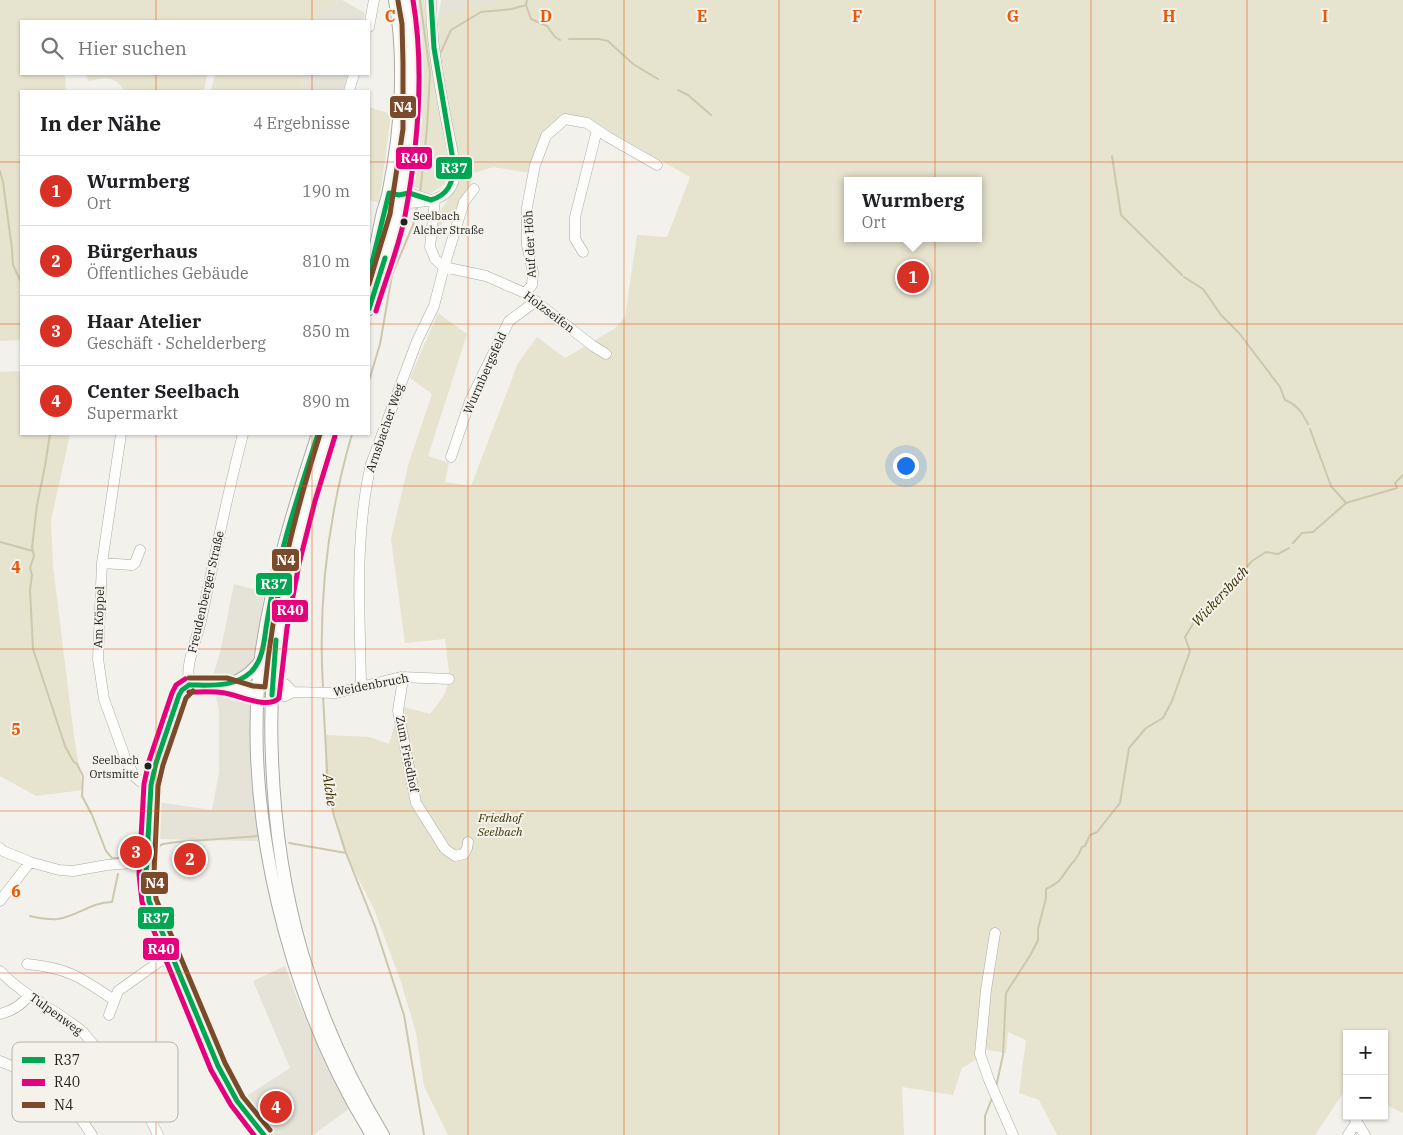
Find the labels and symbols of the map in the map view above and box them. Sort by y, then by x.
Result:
text: C [385,6,395,26]
text: D [540,6,552,26]
text: E [697,6,707,26]
text: F [852,6,862,26]
text: G [1007,6,1019,26]
text: H [1163,6,1176,26]
text: I [1322,6,1328,26]
line badge: N4 [389,95,417,119]
text: N4 [393,98,413,116]
line badge: R40 [395,146,433,170]
text: R40 [400,149,428,167]
line badge: R37 [435,156,473,180]
text: R37 [440,159,468,177]
place label: Seelbach Alcher Straße [413,209,484,237]
street label: Auf der Höh [520,209,539,278]
marker: Seelbach Alcher Straße [399,217,409,227]
pin: 1 [897,258,929,296]
street label: Holzseifen [521,288,578,336]
street label: Wurmbergsfeld [460,329,509,416]
street label: Arnsbacher Weg [362,381,407,474]
your location [893,453,919,479]
street label: Freudenberger Straße [184,529,227,655]
line badge: N4 [271,548,300,572]
text: N4 [276,551,296,569]
text: 4 [11,557,21,577]
water label: Wickersbach [1187,562,1253,630]
line badge: R37 [255,572,293,596]
text: R37 [260,575,288,593]
street label: Am Köppel [90,585,107,648]
line badge: R40 [271,599,309,623]
text: R40 [276,601,304,619]
street label: Weidenbruch [332,670,410,699]
street label: Zum Friedhof [393,714,422,794]
text: 5 [11,719,21,739]
place label: Seelbach Ortsmitte [89,753,139,781]
marker: Seelbach Ortsmitte [143,761,153,771]
water label: Alche [319,772,341,808]
park label: Friedhof Seelbach [476,810,524,839]
pin: 3 [120,833,152,871]
pin: 2 [174,840,206,878]
line badge: N4 [140,871,169,895]
text: N4 [145,874,165,892]
text: 6 [11,881,21,901]
line badge: R37 [137,906,175,930]
text: R37 [142,909,170,927]
line badge: R40 [142,937,180,961]
text: R40 [147,940,175,958]
street label: Tulpenweg [27,989,86,1038]
legend [12,1042,178,1122]
text: R37 [54,1051,80,1069]
text: R40 [54,1073,80,1091]
pin: 4 [260,1088,292,1126]
text: N4 [54,1096,73,1114]

